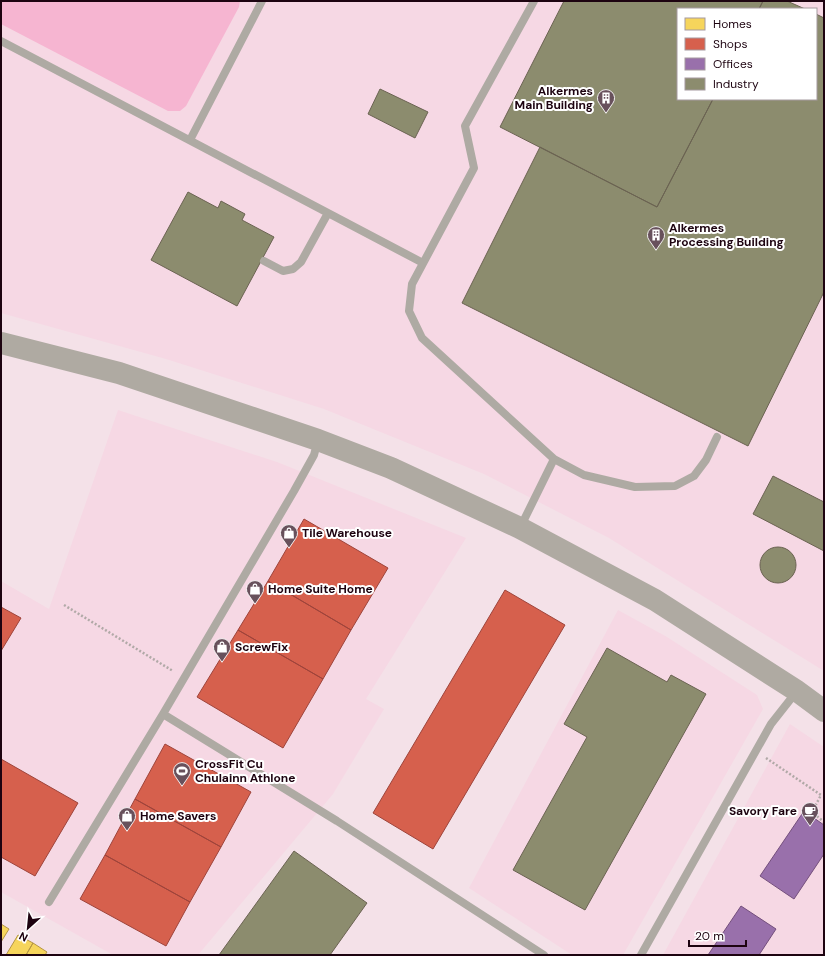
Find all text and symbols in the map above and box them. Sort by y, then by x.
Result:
legend [677,8,817,100]
text: Homes [713,16,752,32]
text: Shops [713,36,748,52]
text: Offices [713,56,753,72]
text: Industry [713,76,759,92]
place label: Alkermes Main Building [515,83,593,113]
building icon: Alkermes Main Building [596,88,616,113]
place label: Alkermes Processing Building [669,220,784,250]
building icon: Alkermes Processing Building [646,225,666,250]
shop icon: Tile Warehouse [279,523,299,548]
place label: Tile Warehouse [302,525,392,541]
shop icon: Home Suite Home [245,579,265,604]
place label: Home Suite Home [268,581,373,597]
shop icon: ScrewFix [212,637,232,662]
place label: ScrewFix [235,639,288,655]
place label: CrossFit Cu Chulainn Athlone [195,756,296,786]
sports icon: CrossFit Cu Chulainn Athlone [172,761,192,786]
cafe icon: Savory Fare [800,801,820,826]
place label: Savory Fare [729,803,797,819]
shop icon: Home Savers [117,806,137,831]
place label: Home Savers [140,808,216,824]
north arrow [8,908,48,948]
scale bar [689,922,746,948]
text: 20 m [695,928,724,944]
text: N [17,929,30,945]

